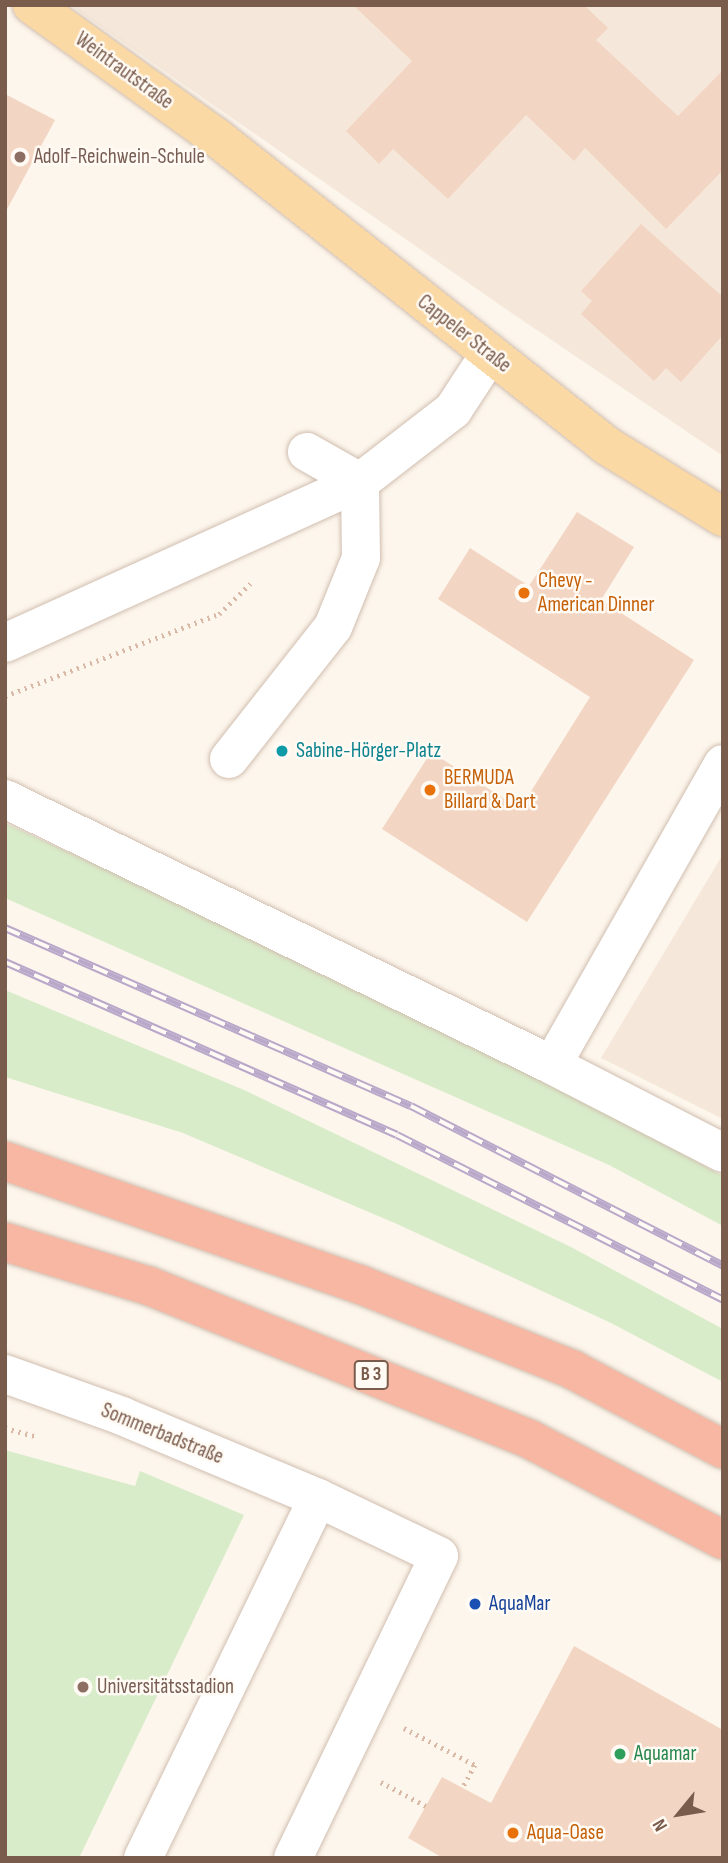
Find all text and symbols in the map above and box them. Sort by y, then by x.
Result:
street label: Weintrautstraße [70,27,178,115]
place label: Adolf-Reichwein-Schule [34,144,205,170]
marker: Adolf-Reichwein-Schule [12,149,28,165]
street label: Cappeler Straße [412,290,516,378]
place label: Chevy - American Dinner [538,568,654,618]
marker: Chevy - American Dinner [516,585,532,601]
place label: Sabine-Hörger-Platz [296,738,441,764]
marker: Sabine-Hörger-Platz [274,743,290,759]
place label: BERMUDA Billard & Dart [444,765,536,815]
marker: BERMUDA Billard & Dart [422,782,438,798]
road number: B 3 [354,1359,388,1390]
street label: Sommerbadstraße [97,1398,227,1470]
place label: AquaMar [489,1591,550,1617]
marker: AquaMar [467,1596,483,1612]
place label: Universitätsstadion [97,1674,234,1700]
marker: Universitätsstadion [75,1679,91,1695]
place label: Aquamar [634,1741,696,1767]
marker: Aquamar [612,1746,628,1762]
north arrow [644,1779,714,1849]
text: N [648,1815,673,1835]
place label: Aqua-Oase [527,1820,604,1846]
marker: Aqua-Oase [505,1825,521,1841]

